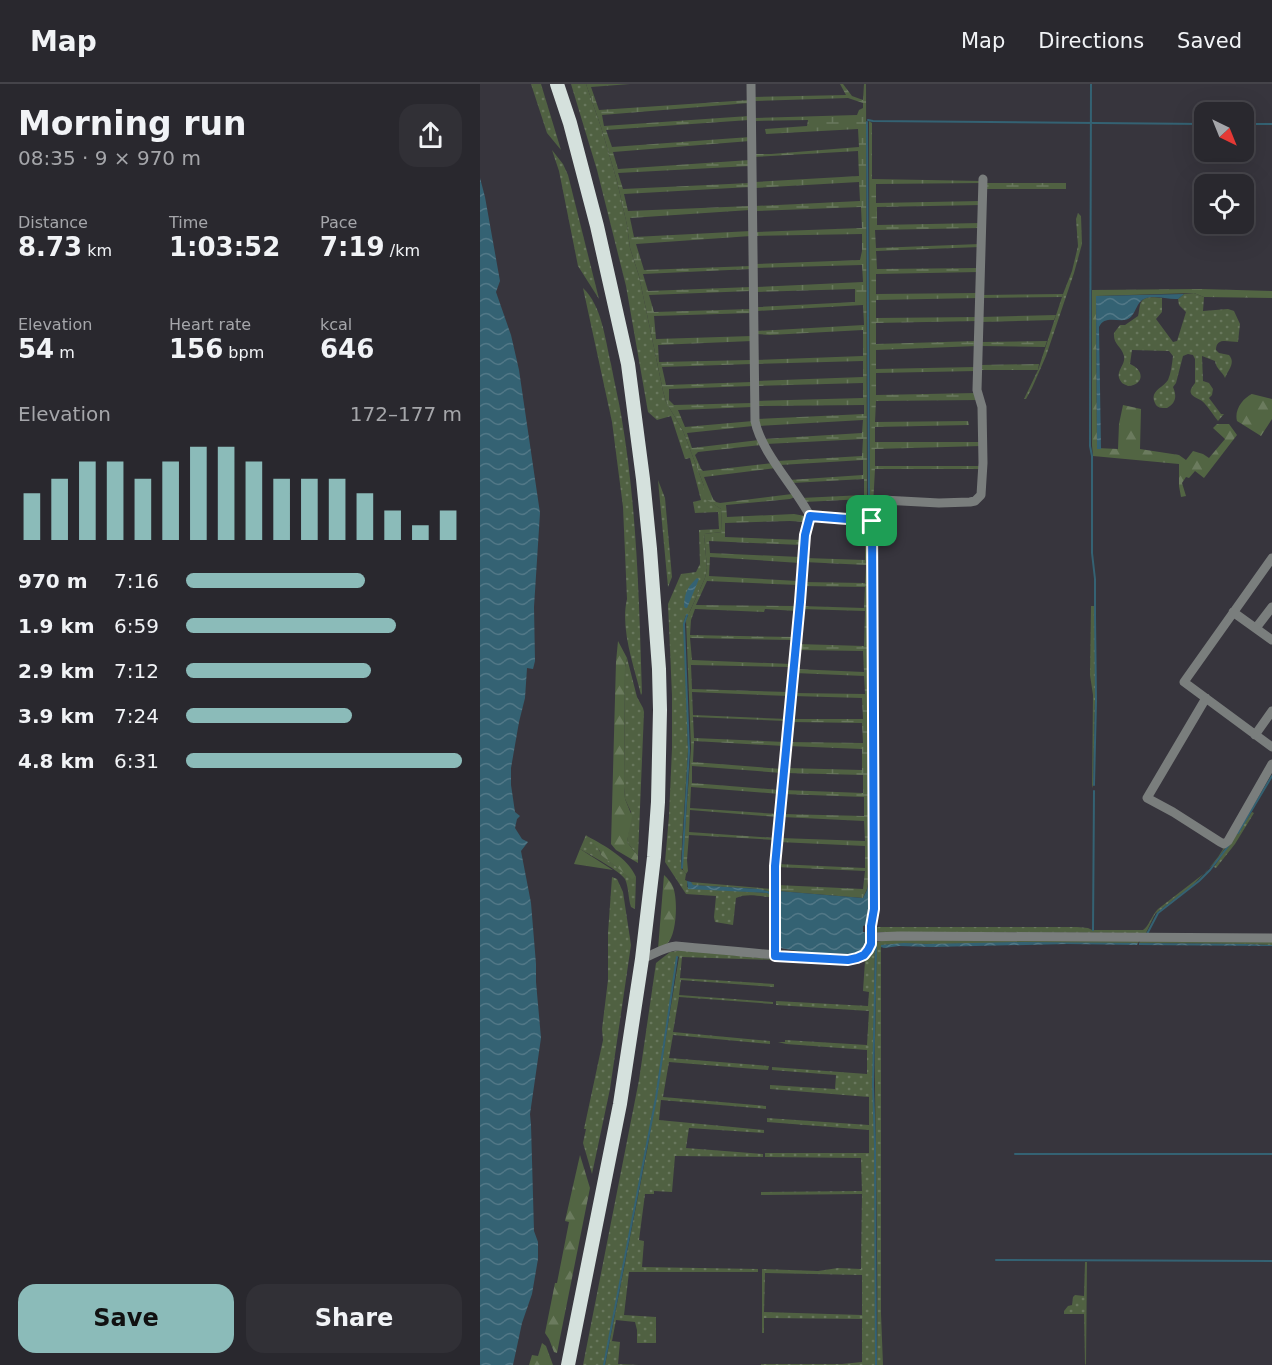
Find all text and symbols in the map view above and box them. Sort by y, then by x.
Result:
text: Map [30,25,97,58]
text: Map [961,29,1005,53]
text: Directions [1038,29,1144,53]
text: Saved [1177,29,1242,53]
north arrow [1194,102,1254,162]
map controls [1194,102,1254,234]
text: Morning run [18,104,246,143]
button: share [399,104,462,167]
text: 08:35 · 9 × 970 m [18,146,201,170]
button: locate [1194,174,1254,234]
text: Distance [18,213,88,232]
text: Time [169,213,208,232]
text: Pace [320,213,357,232]
text: 8.73 [18,232,82,262]
text: 1:03:52 [169,232,280,262]
text: 7:19 [320,232,385,262]
text: km [82,241,112,260]
text: /km [385,241,420,260]
text: Elevation [18,315,92,334]
text: Heart rate [169,315,251,334]
text: kcal [320,315,352,334]
text: 54 [18,334,54,364]
text: 156 [169,334,223,364]
text: 646 [320,334,374,364]
text: m [54,343,75,362]
text: bpm [223,343,264,362]
text: Elevation [18,402,111,426]
text: 172–177 m [350,402,462,426]
pin [846,495,897,546]
icon: arrive [855,504,888,537]
text: 970 m [18,569,88,593]
text: 7:16 [114,569,159,593]
text: 1.9 km [18,614,95,638]
text: 6:59 [114,614,159,638]
text: 2.9 km [18,659,95,683]
text: 7:12 [114,659,159,683]
text: 3.9 km [18,704,95,728]
text: 7:24 [114,704,159,728]
text: 4.8 km [18,749,95,773]
text: 6:31 [114,749,159,773]
button: Save [18,1284,234,1353]
button: Share [246,1284,462,1353]

